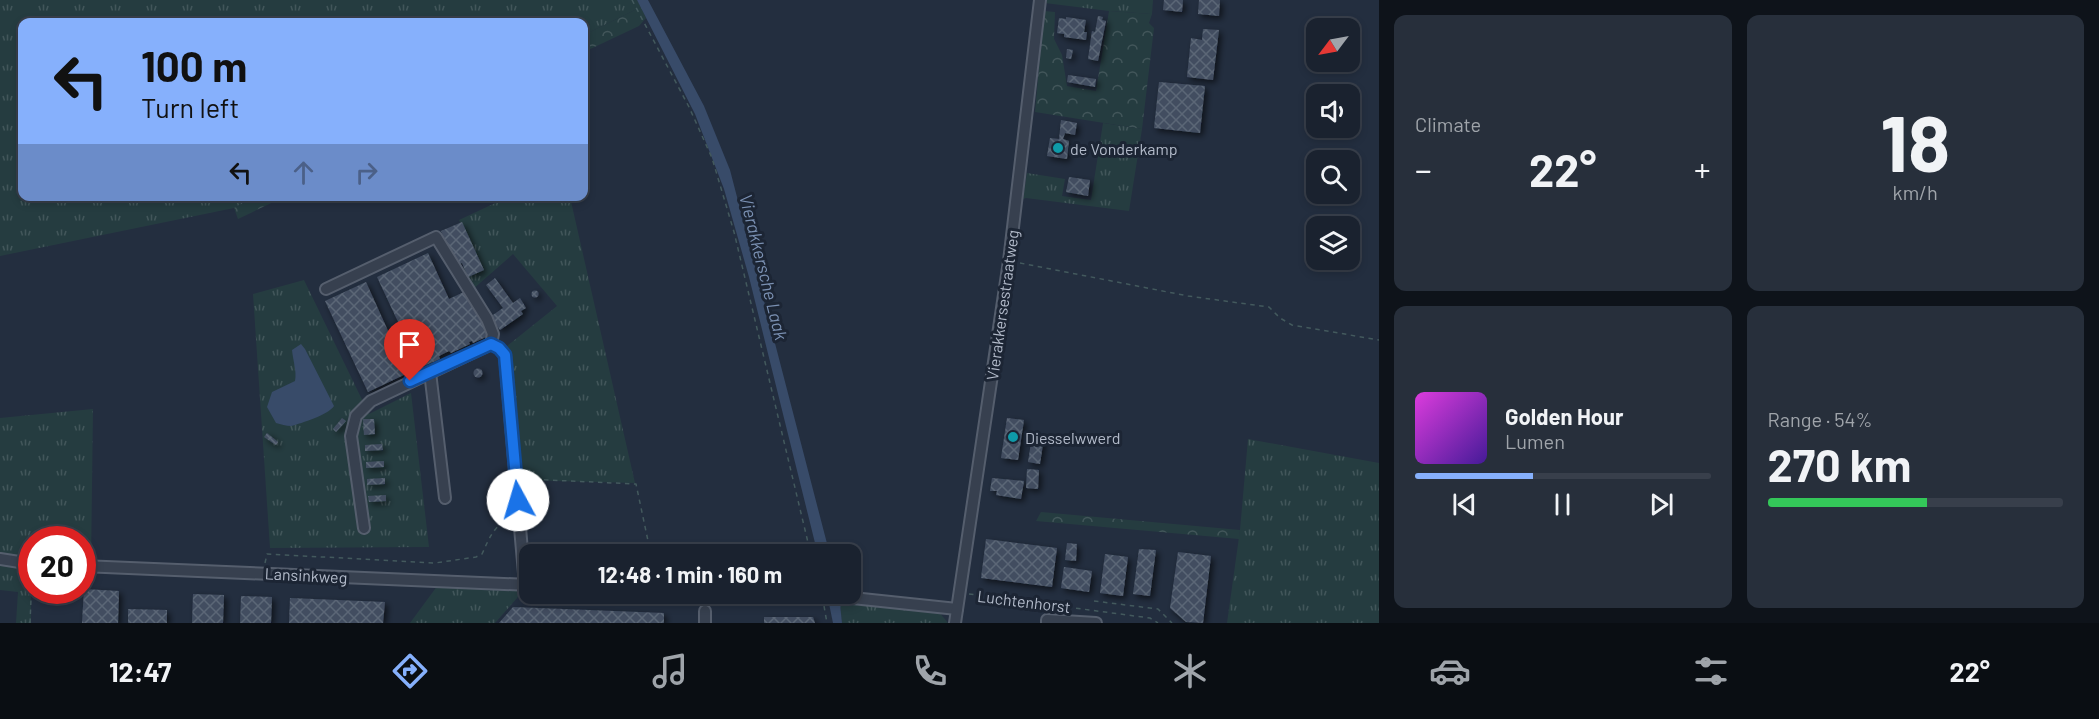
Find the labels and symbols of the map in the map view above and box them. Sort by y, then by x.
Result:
north arrow [1306,18,1360,72]
place label: de Vonderkamp [1070,139,1178,158]
marker: de Vonderkamp [1051,141,1065,155]
water label: Vierakkersche Laak [735,192,793,343]
street label: Vierakkersestraatweg [982,228,1022,382]
pin [384,319,435,381]
place label: Diesselwwerd [1025,428,1121,447]
marker: Diesselwwerd [1006,430,1020,444]
position arrow [486,468,550,532]
speed limit sign: 20 [18,526,96,604]
street label: Lansinkweg [264,563,348,587]
street label: Luchtenhorst [976,586,1072,616]

